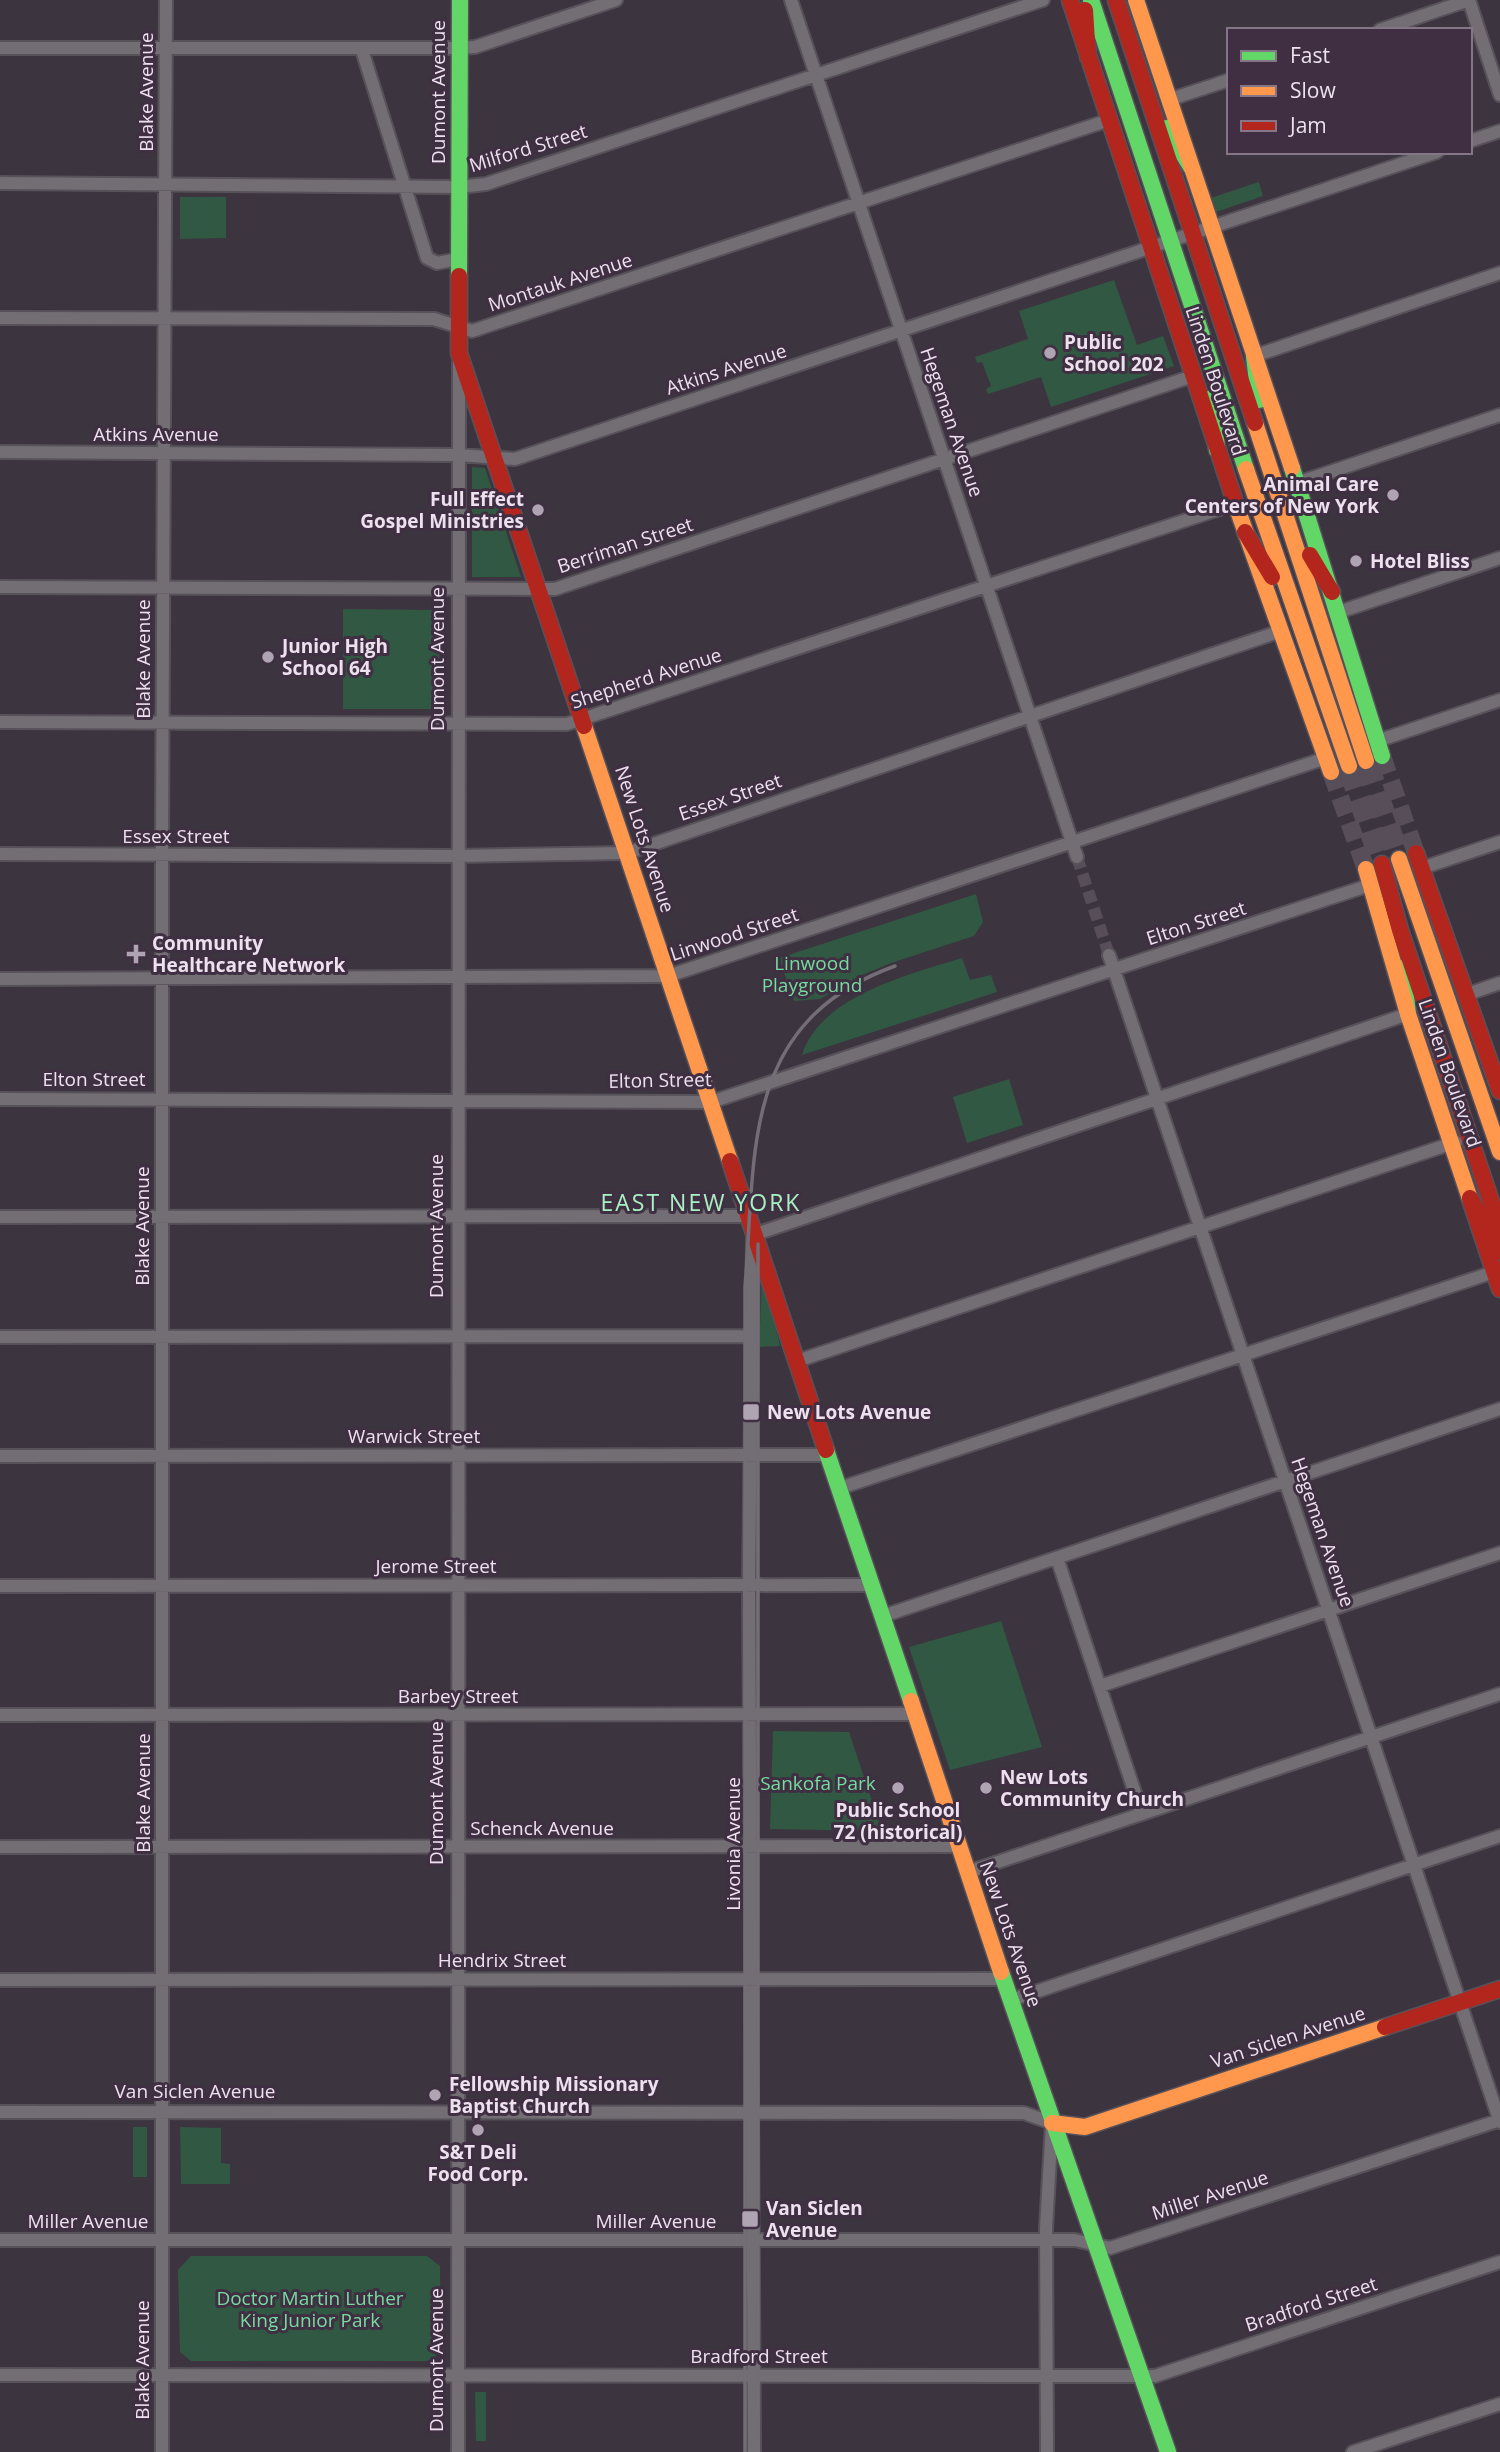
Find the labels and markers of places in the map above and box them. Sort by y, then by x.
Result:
place label: Public School 202 [1064,329,1164,377]
marker: Public School 202 [1042,345,1058,361]
place label: Animal Care Centers of New York [1185,471,1379,519]
place label: Full Effect Gospel Ministries [360,486,524,534]
marker: Animal Care Centers of New York [1385,487,1401,503]
marker: Full Effect Gospel Ministries [530,502,546,518]
place label: Hotel Bliss [1370,548,1470,574]
marker: Hotel Bliss [1348,553,1364,569]
place label: Junior High School 64 [280,633,388,681]
marker: Junior High School 64 [260,649,276,665]
place label: Community Healthcare Network [152,930,345,978]
marker: Community Healthcare Network [126,944,146,964]
place label: New Lots Avenue [767,1399,931,1425]
marker: New Lots Avenue [741,1402,761,1422]
place label: New Lots Community Church [1000,1764,1184,1812]
marker: Public School 72 (historical) [890,1780,906,1796]
marker: New Lots Community Church [978,1780,994,1796]
place label: Public School 72 (historical) [834,1797,962,1845]
place label: Fellowship Missionary Baptist Church [449,2071,659,2119]
marker: Fellowship Missionary Baptist Church [427,2087,443,2103]
marker: S&T Deli Food Corp. [470,2122,486,2138]
place label: S&T Deli Food Corp. [428,2139,528,2187]
place label: Van Siclen Avenue [766,2195,863,2243]
marker: Van Siclen Avenue [740,2209,760,2229]

